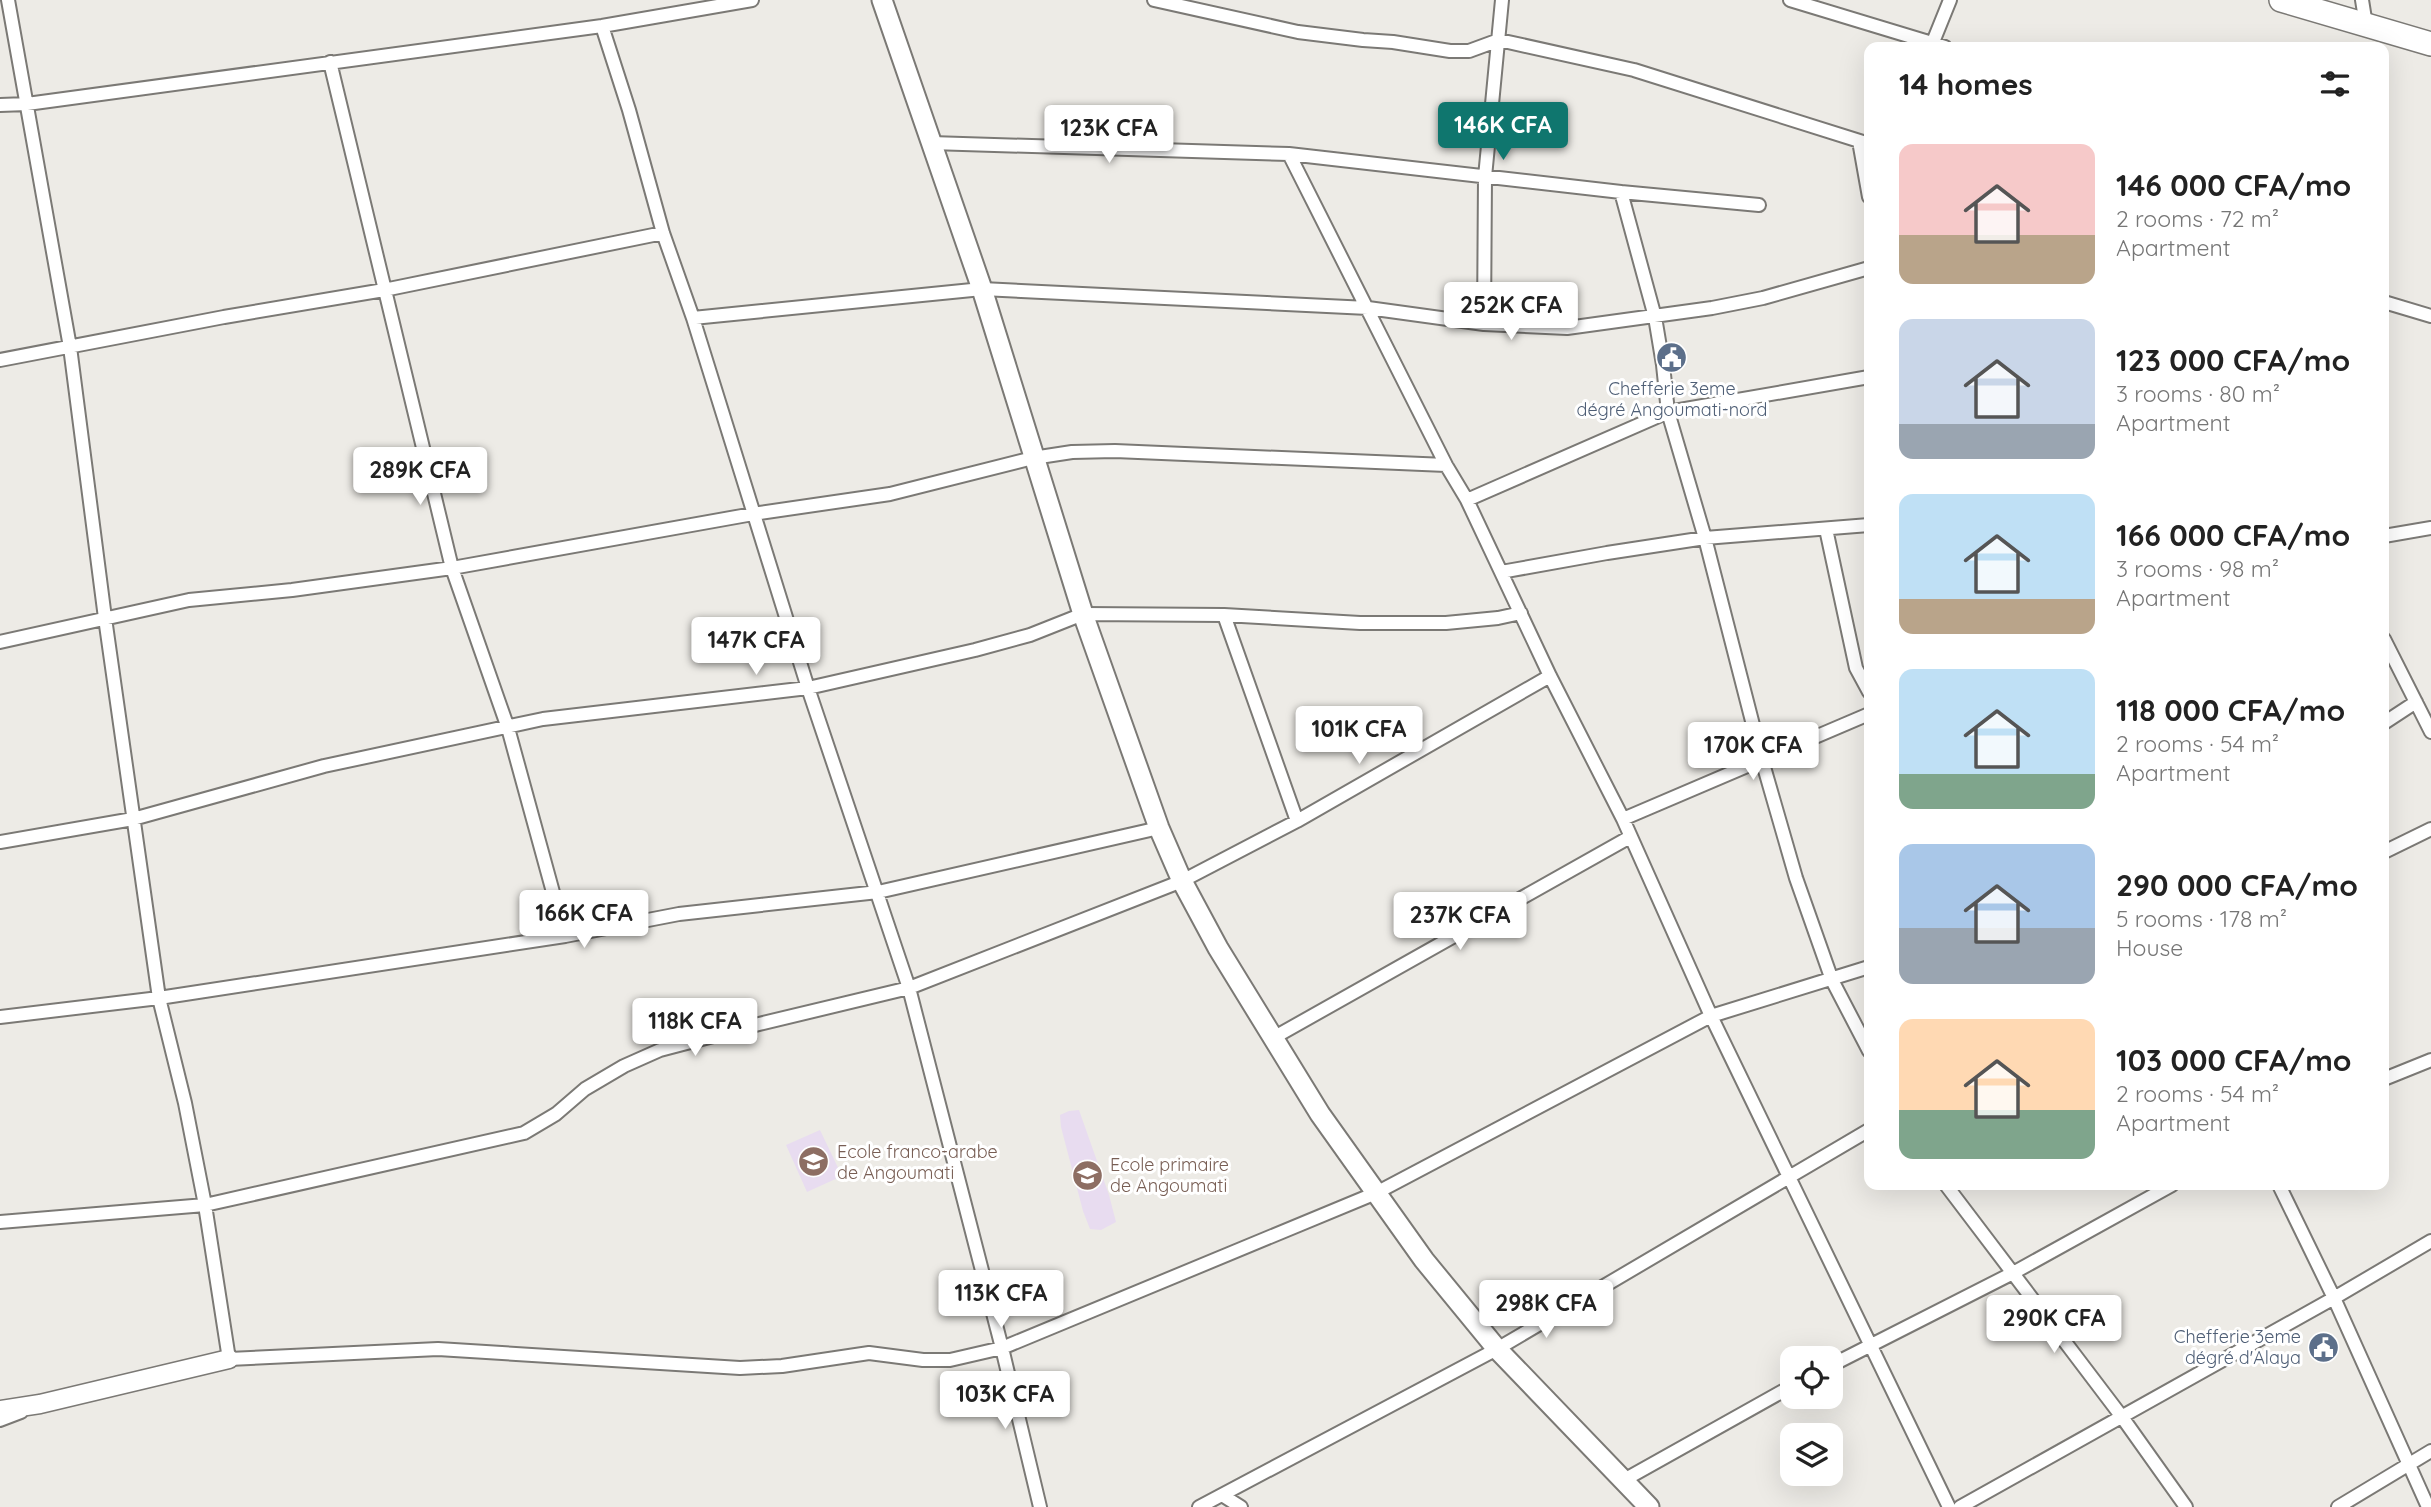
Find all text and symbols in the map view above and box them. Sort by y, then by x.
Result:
text: 14 homes [1899,65,2033,103]
icon: filters [2316,65,2354,103]
pin: 146K CFA [1431,102,1575,162]
pin: 123K CFA [1037,106,1181,165]
text: 146K CFA [1454,110,1552,139]
text: 123K CFA [1060,113,1158,142]
text: 146 000 CFA/mo [2116,166,2351,204]
icon: home [1955,172,2039,256]
text: 2 rooms · 72 m² [2116,204,2279,233]
text: Apartment [2116,233,2230,262]
pin: 252K CFA [1439,282,1583,342]
text: 252K CFA [1460,290,1562,319]
public building icon: Chefferie 3eme dégré Angoumati-nord [1655,341,1689,375]
text: 123 000 CFA/mo [2116,341,2350,379]
icon: home [1955,347,2039,431]
place label: Chefferie 3eme dégré Angoumati-nord [1577,377,1767,421]
text: 3 rooms · 80 m² [2116,379,2280,408]
text: Apartment [2116,408,2230,437]
pin: 289K CFA [348,448,492,507]
text: 289K CFA [369,455,471,484]
text: 166 000 CFA/mo [2116,516,2350,554]
icon: home [1955,522,2039,606]
text: 3 rooms · 98 m² [2116,554,2279,583]
text: Apartment [2116,583,2230,612]
pin: 147K CFA [684,618,828,677]
text: 147K CFA [707,625,805,654]
text: 118 000 CFA/mo [2116,691,2345,729]
icon: home [1955,697,2039,781]
pin: 101K CFA [1287,706,1431,766]
text: 101K CFA [1312,714,1406,743]
pin: 170K CFA [1681,722,1825,782]
text: 2 rooms · 54 m² [2116,729,2279,758]
text: 170K CFA [1704,730,1802,759]
text: Apartment [2116,758,2230,787]
text: 290 000 CFA/mo [2116,866,2358,904]
icon: home [1955,872,2039,956]
pin: 166K CFA [512,890,656,950]
pin: 237K CFA [1388,892,1532,952]
text: 166K CFA [535,898,633,927]
text: 237K CFA [1410,900,1510,929]
text: 5 rooms · 178 m² [2116,904,2287,933]
text: House [2116,933,2183,962]
pin: 118K CFA [623,998,767,1058]
text: 118K CFA [648,1006,742,1035]
text: 103 000 CFA/mo [2116,1041,2352,1079]
icon: home [1955,1047,2039,1131]
text: 2 rooms · 54 m² [2116,1079,2279,1108]
text: Apartment [2116,1108,2230,1137]
place label: Ecole franco-arabe de Angoumati [837,1140,998,1184]
school or university icon: Ecole franco-arabe de Angoumati [797,1145,831,1179]
place label: Ecole primaire de Angoumati [1110,1153,1229,1197]
school or university icon: Ecole primaire de Angoumati [1070,1158,1104,1192]
pin: 113K CFA [929,1270,1073,1330]
text: 113K CFA [954,1278,1048,1307]
pin: 298K CFA [1474,1280,1618,1340]
text: 298K CFA [1495,1288,1597,1317]
pin: 290K CFA [1982,1296,2126,1355]
text: 290K CFA [2002,1303,2106,1332]
place label: Chefferie 3eme dégré d'Alaya [2174,1325,2301,1369]
public building icon: Chefferie 3eme dégré d'Alaya [2307,1330,2341,1364]
map controls [1780,1346,1843,1486]
button: locate [1780,1346,1843,1409]
pin: 103K CFA [933,1372,1077,1431]
text: 103K CFA [956,1379,1054,1408]
button: layers [1780,1423,1843,1486]

